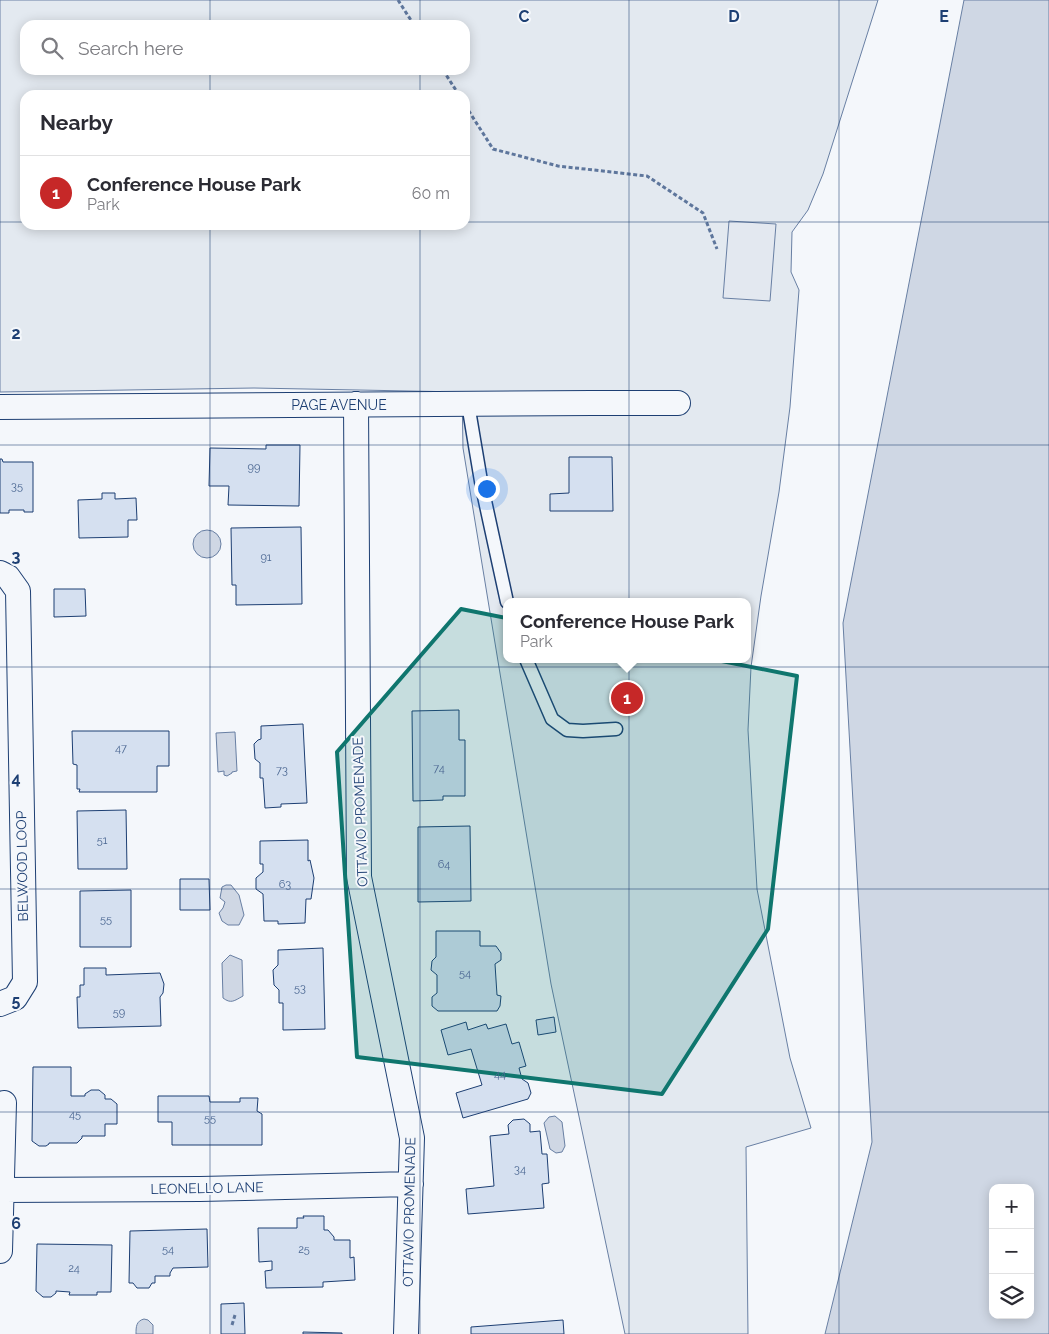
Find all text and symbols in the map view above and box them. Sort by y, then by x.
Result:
text: C [519,7,530,26]
text: D [728,7,740,26]
text: E [939,7,949,26]
search box [20,20,470,75]
icon: search [38,34,66,62]
text: Search here [78,37,184,59]
text: Nearby [40,110,113,135]
text: Conference House Park [87,173,301,195]
text: 1 [52,184,60,203]
text: 60 m [412,184,450,203]
text: Park [87,195,120,214]
text: 2 [11,324,21,343]
street label: PAGE AVENUE [291,397,387,413]
house number: 99 [248,461,260,474]
your location [474,476,500,502]
house number: 35 [11,480,23,493]
text: 3 [12,547,21,566]
house number: 91 [260,551,272,564]
popup [503,598,751,663]
text: Conference House Park [520,610,734,632]
text: Park [520,632,553,651]
pin: 1 [611,679,643,717]
street label: OTTAVIO PROMENADE [349,737,371,887]
house number: 47 [115,742,127,755]
house number: 74 [433,762,445,775]
house number: 73 [276,764,288,777]
text: 4 [11,769,21,788]
street label: BELWOOD LOOP [13,810,31,922]
house number: 51 [97,834,108,847]
house number: 64 [438,858,450,871]
house number: 63 [279,878,291,891]
house number: 55 [100,913,112,926]
house number: 54 [459,967,471,980]
house number: 53 [294,982,306,995]
text: 5 [12,991,21,1010]
house number: 59 [113,1006,125,1019]
house number: 44 [494,1068,506,1081]
house number: 45 [69,1108,81,1121]
house number: 55 [204,1112,216,1125]
street label: OTTAVIO PROMENADE [400,1137,418,1287]
house number: 34 [514,1163,526,1176]
street label: LEONELLO LANE [150,1179,264,1197]
map controls [989,1184,1034,1319]
button: + [989,1184,1034,1229]
text: 6 [11,1214,21,1233]
button: − [989,1229,1034,1274]
house number: 54 [162,1243,174,1256]
house number: 25 [298,1243,310,1256]
house number: 24 [68,1262,80,1275]
button: layers [989,1274,1034,1319]

